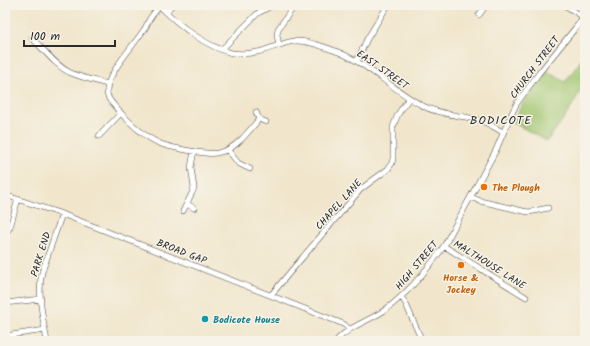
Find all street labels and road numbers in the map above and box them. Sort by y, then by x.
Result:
street label: CHURCH STREET [506,32,565,102]
street label: EAST STREET [353,46,413,95]
street label: CHAPEL LANE [311,175,367,234]
street label: PARK END [27,229,56,279]
street label: BROAD GAP [154,235,210,269]
street label: HIGH STREET [391,236,443,294]
street label: MALTHOUSE LANE [450,236,530,294]

